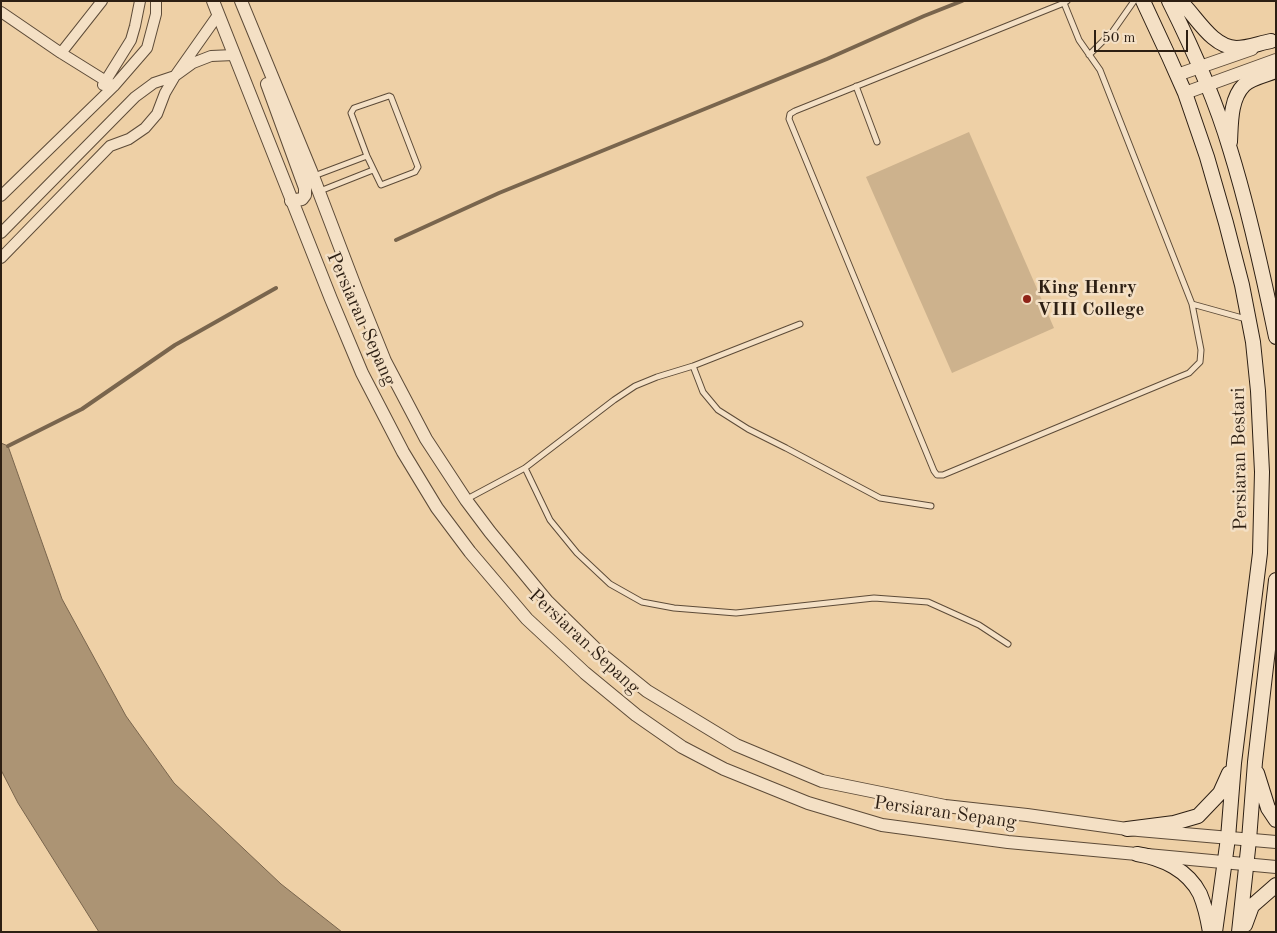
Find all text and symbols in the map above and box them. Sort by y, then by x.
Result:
scale bar [1097,20,1191,52]
text: 50 m [1102,31,1136,46]
street label: Persiaran Sepang [321,248,401,390]
place label: King Henry VIII College [1037,277,1144,321]
marker: King Henry VIII College [1021,293,1033,305]
street label: Persiaran Bestari [1227,387,1253,531]
street label: Persiaran Sepang [523,584,645,700]
street label: Persiaran Sepang [872,792,1018,834]

